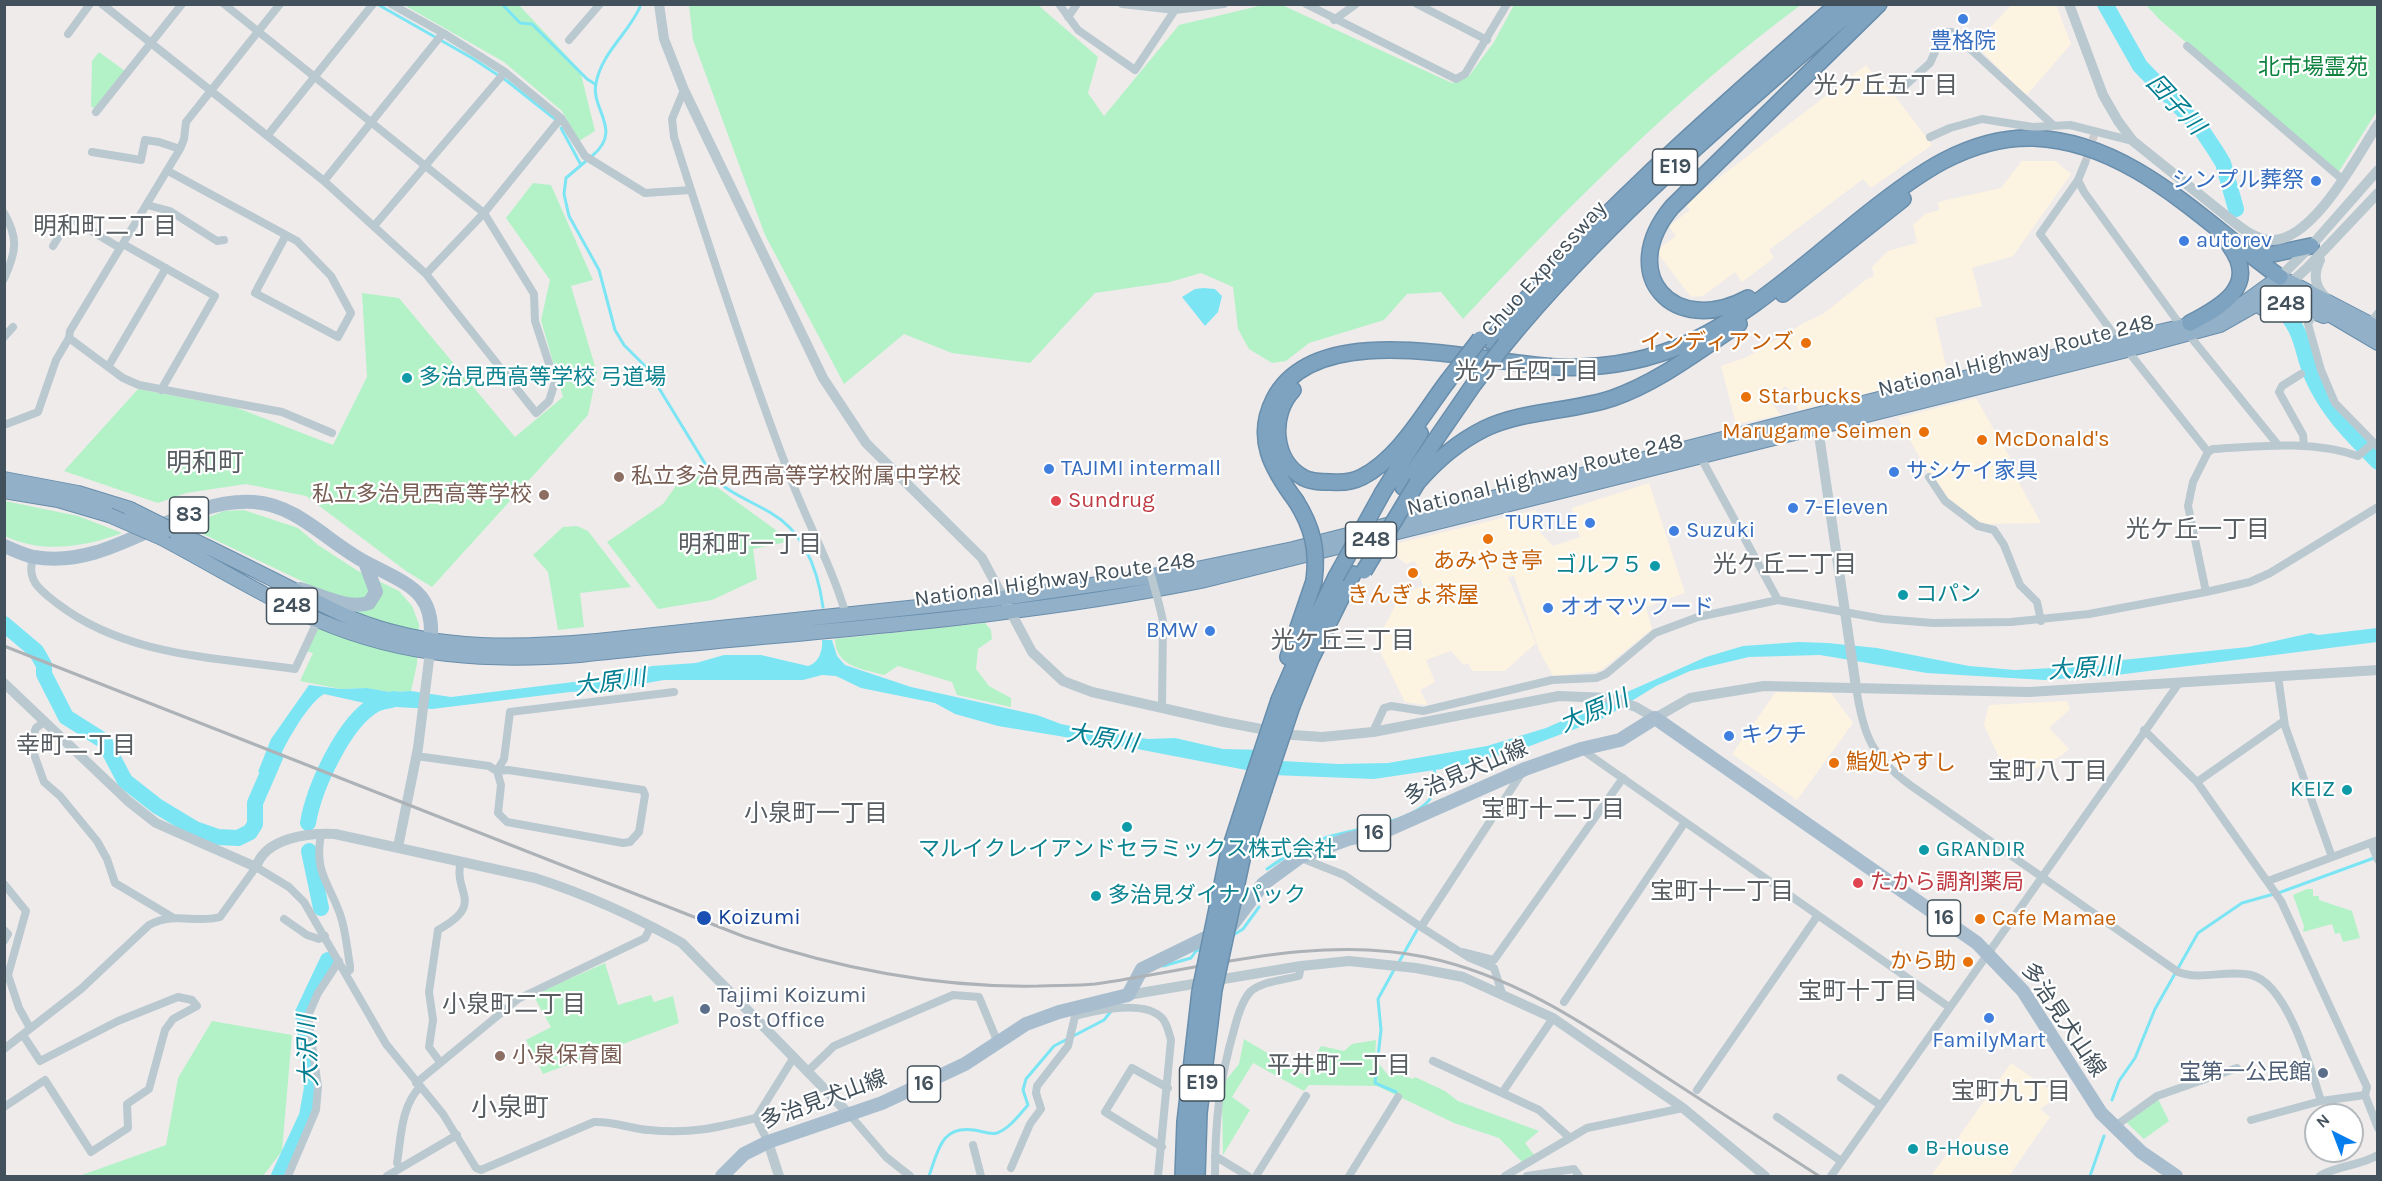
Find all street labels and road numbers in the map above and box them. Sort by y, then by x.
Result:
road number: E19 [1652,149,1698,185]
street label: Chuo Expressway [1476,195,1612,343]
road number: 248 [2260,286,2312,322]
street label: National Highway Route 248 [1875,309,2157,403]
street label: National Highway Route 248 [1404,428,1686,522]
road number: 83 [170,497,208,533]
road number: 248 [1346,522,1396,558]
street label: National Highway Route 248 [913,547,1197,613]
road number: 248 [266,588,318,624]
street label: 多治見犬山線 [1400,735,1532,811]
road number: 16 [1358,815,1390,851]
road number: 16 [1928,900,1960,936]
street label: 多治見犬山線 [2015,958,2111,1082]
street label: 多治見犬山線 [757,1065,891,1135]
road number: E19 [1180,1065,1224,1101]
road number: 16 [908,1066,940,1102]

